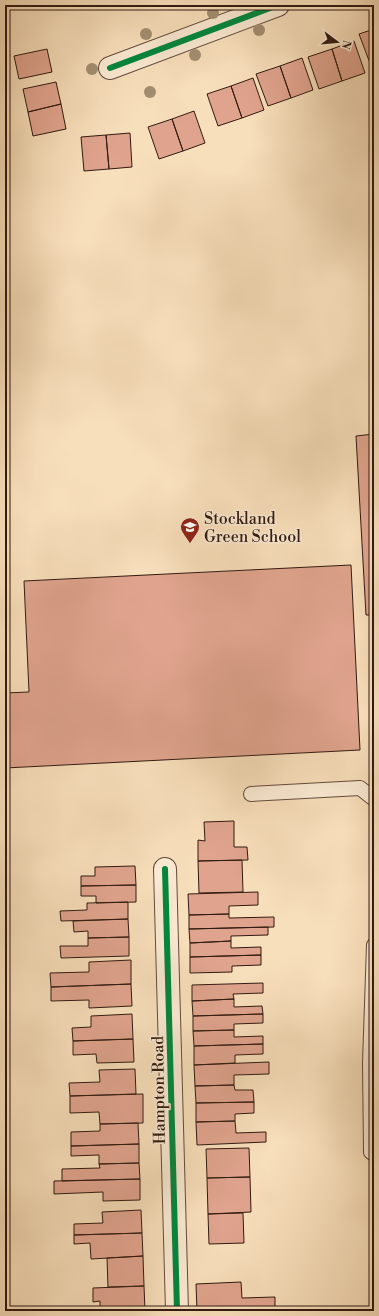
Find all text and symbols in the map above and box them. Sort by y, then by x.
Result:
north arrow [317,22,357,62]
text: N [338,38,354,51]
place label: Stockland Green School [204,509,301,547]
school or university icon: Stockland Green School [179,516,201,544]
street label: Hampton Road [148,1036,170,1144]

